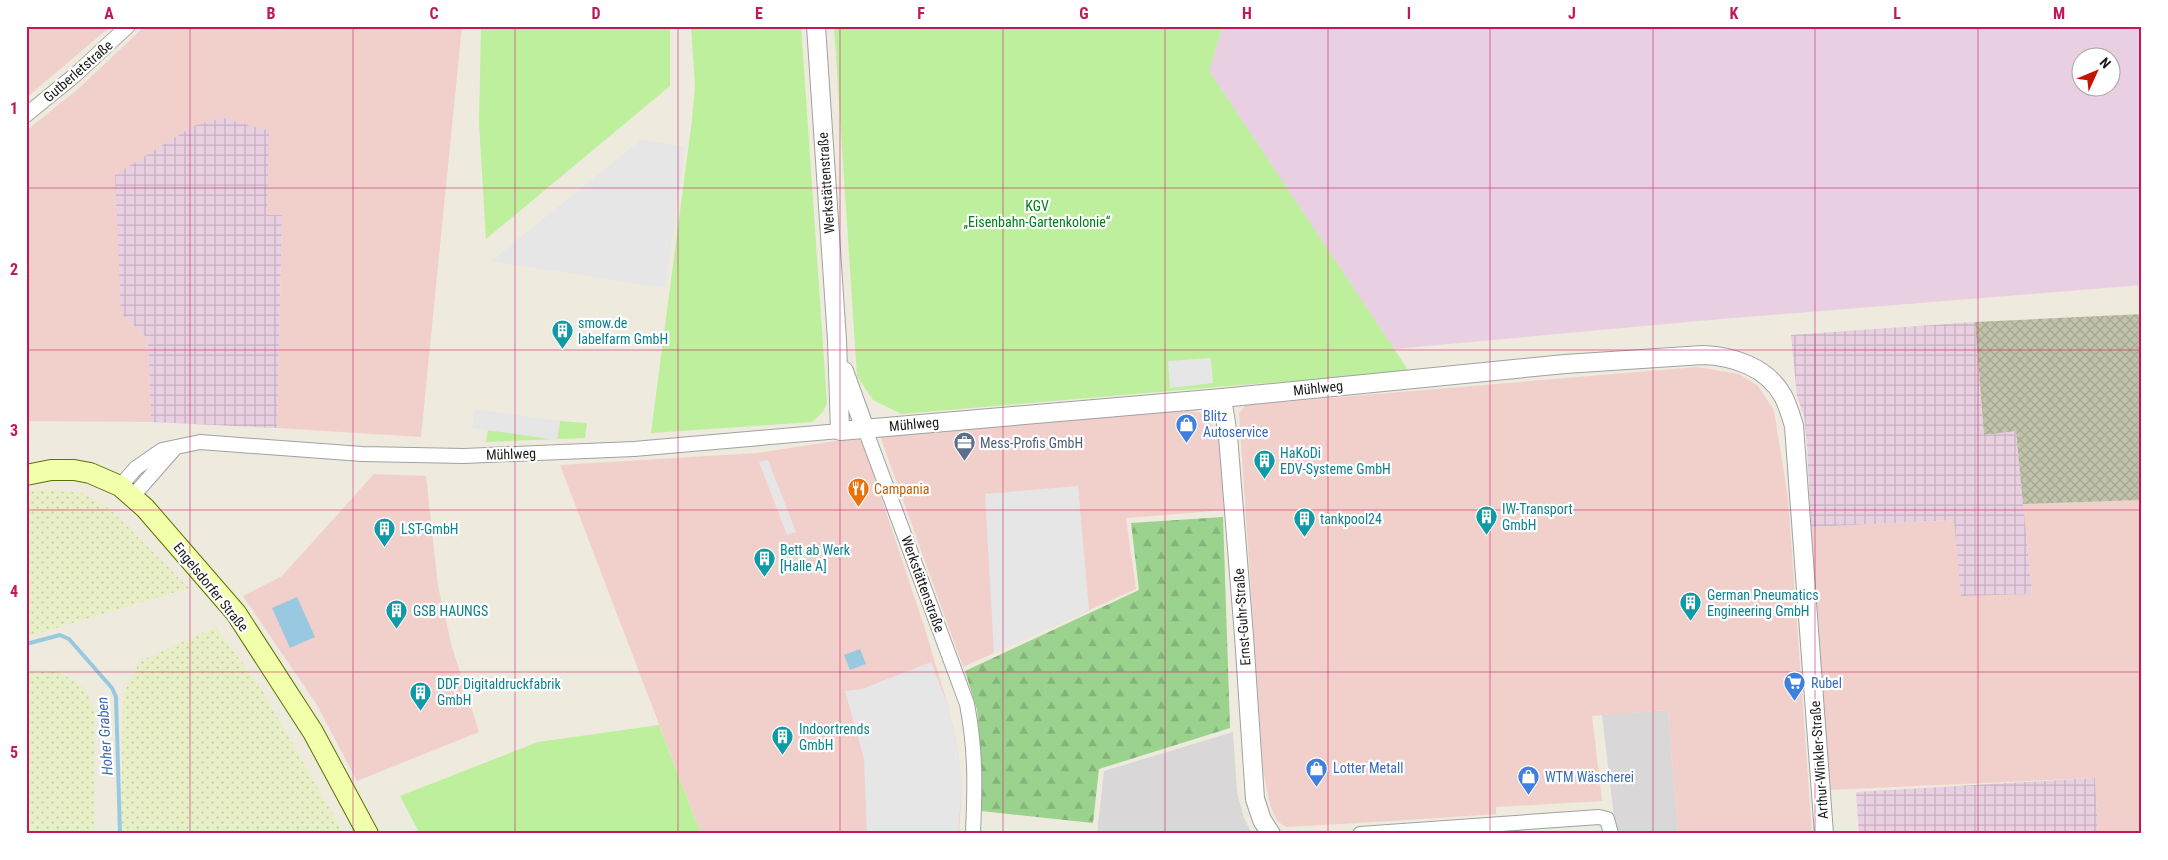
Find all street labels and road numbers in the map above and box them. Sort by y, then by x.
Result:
street label: Gutberletstraße [40,36,116,105]
street label: Werkstättenstraße [814,131,838,234]
street label: Mühlweg [1292,377,1344,399]
street label: Mühlweg [888,414,940,434]
street label: Mühlweg [486,445,536,463]
street label: Werkstättenstraße [898,534,948,635]
street label: Engelsdorfer Straße [170,539,252,635]
street label: Ernst-Guhr-Straße [1231,567,1253,666]
street label: Arthur-Winkler-Straße [1807,700,1831,820]

